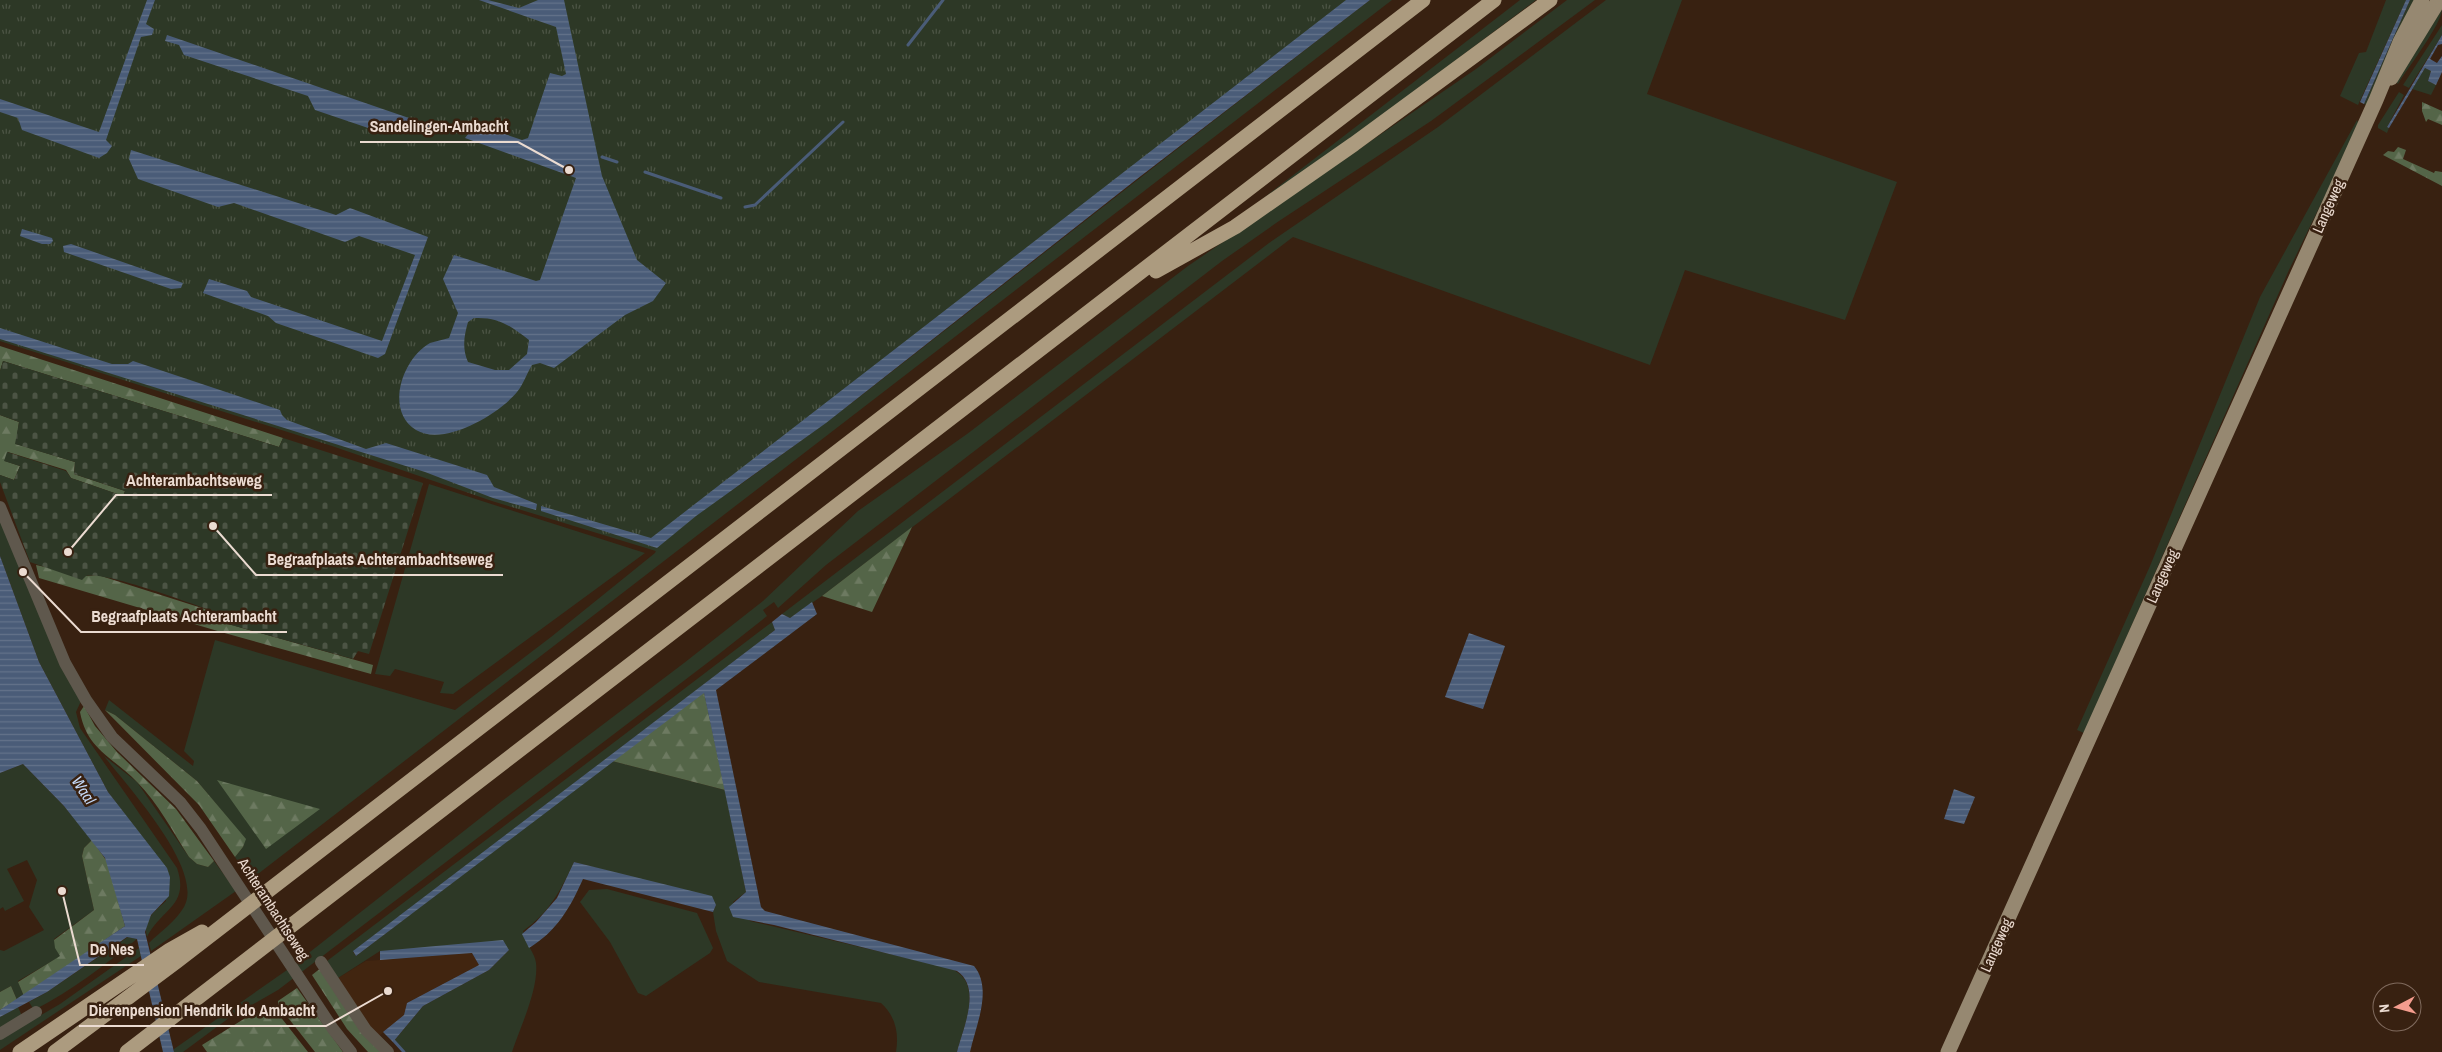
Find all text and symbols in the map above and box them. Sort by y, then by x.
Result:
callout: Sandelingen-Ambacht [360,111,518,142]
text: Sandelingen-Ambacht [370,115,509,137]
street label: Langeweg [2307,176,2349,236]
callout: Achterambachtseweg [116,464,272,495]
text: Achterambachtseweg [126,469,262,491]
callout: Begraafplaats Achterambachtseweg [256,544,503,575]
street label: Langeweg [2141,546,2183,606]
text: Begraafplaats Achterambachtseweg [267,548,493,570]
callout: Begraafplaats Achterambacht [81,601,287,632]
text: Begraafplaats Achterambacht [91,605,277,627]
water label: Waal [67,772,102,809]
street label: Achterambachtseweg [232,853,315,964]
street label: Langeweg [1975,915,2017,975]
callout: De Nes [80,934,144,965]
text: De Nes [90,938,134,960]
north arrow [2372,982,2422,1032]
callout: Dierenpension Hendrik Ido Ambacht [79,995,326,1026]
text: Dierenpension Hendrik Ido Ambacht [89,999,316,1021]
text: N [2375,1003,2393,1013]

